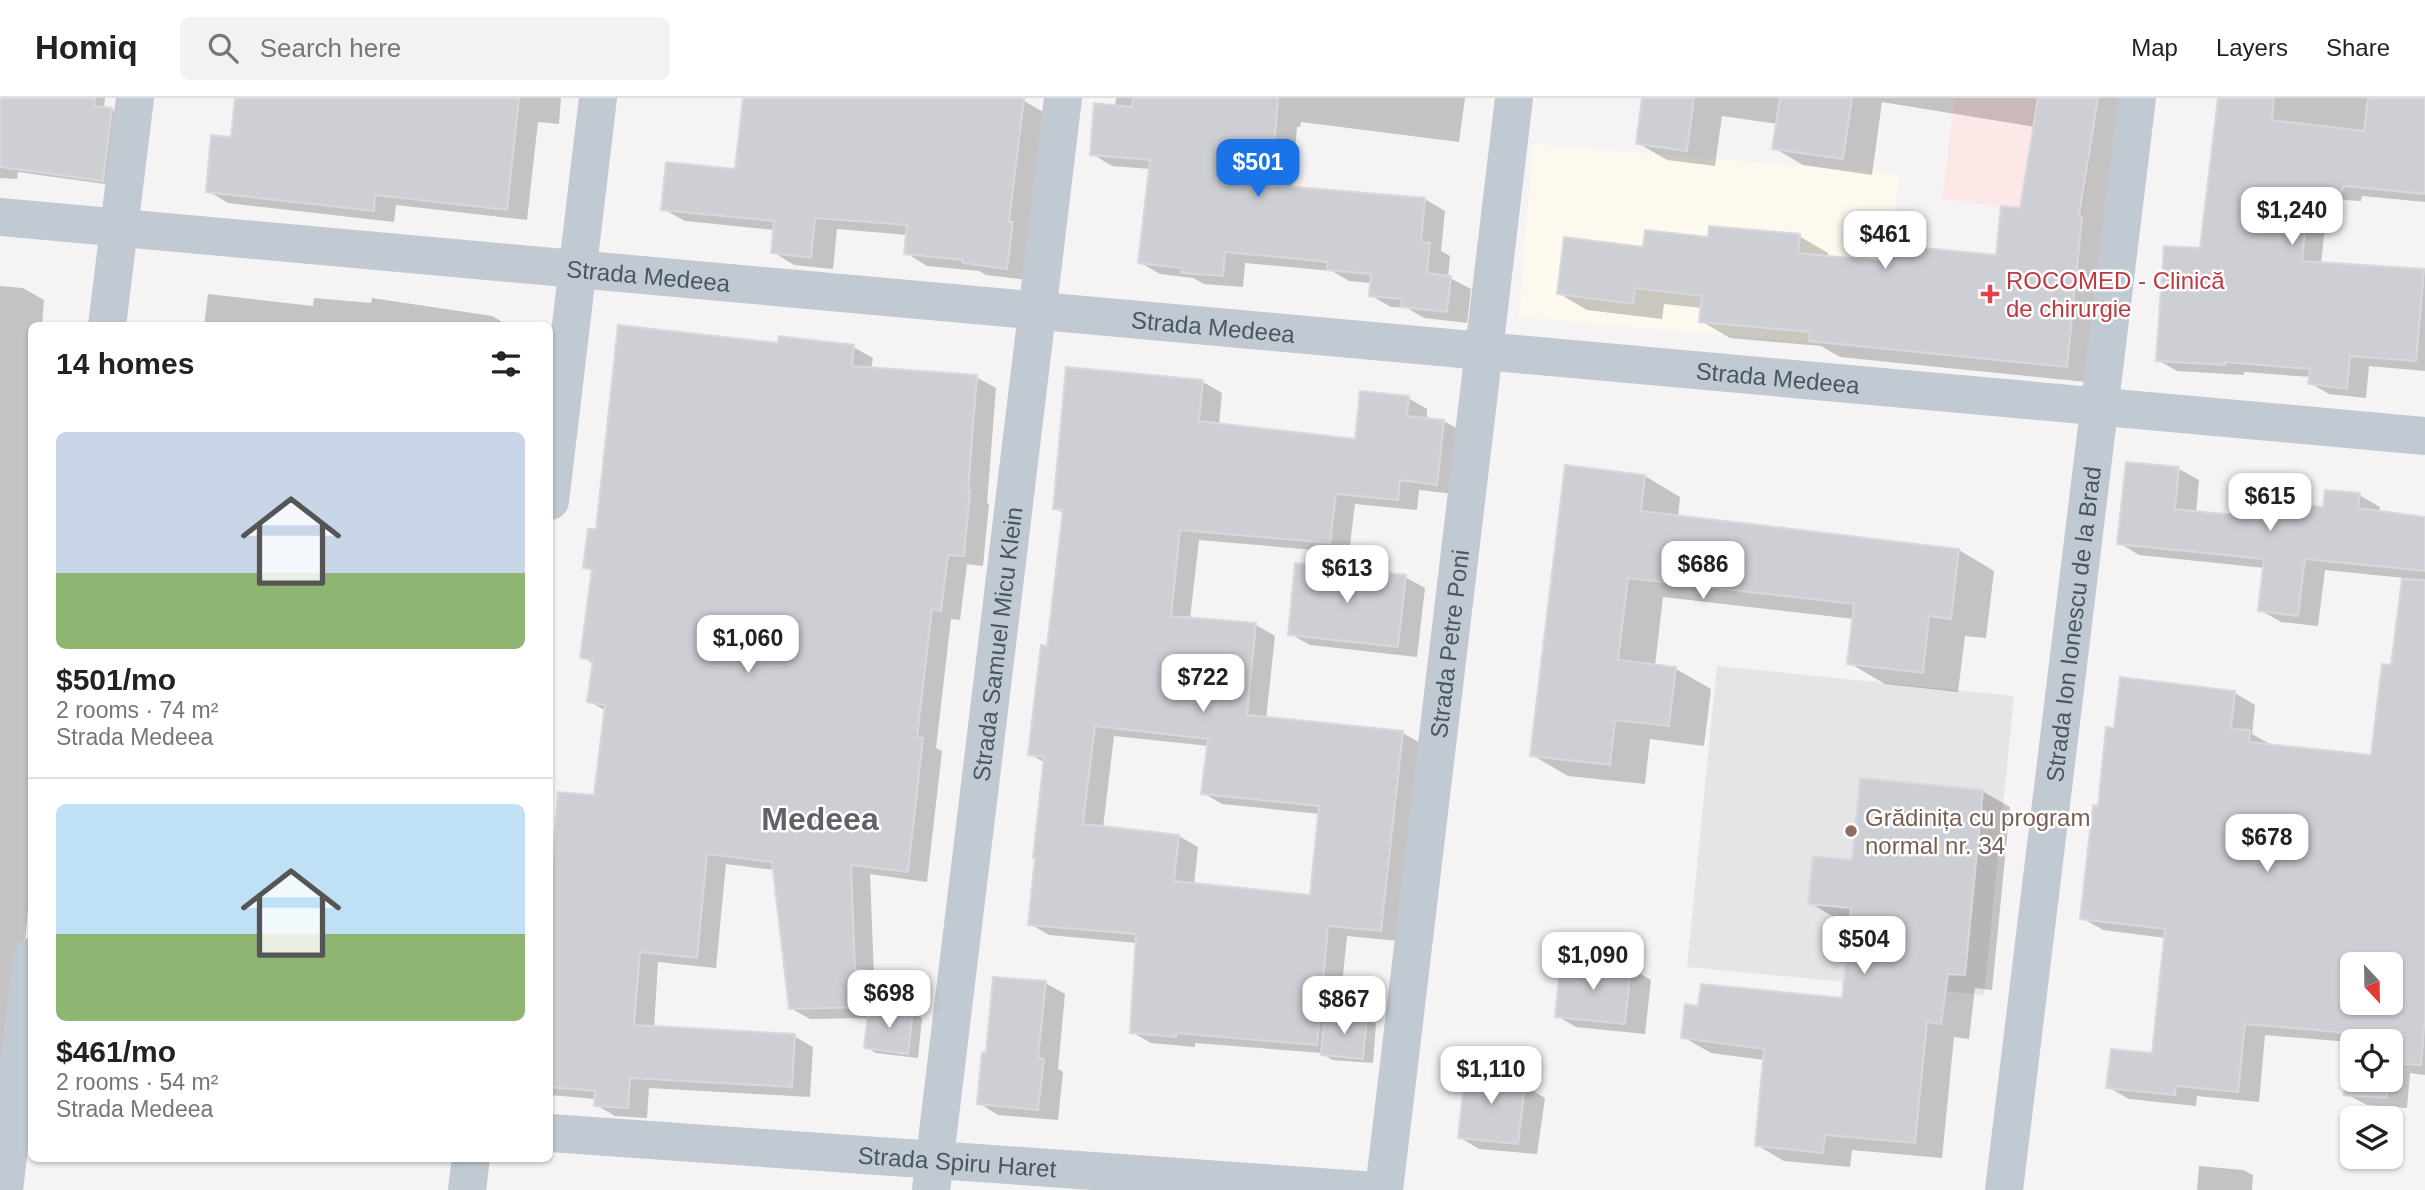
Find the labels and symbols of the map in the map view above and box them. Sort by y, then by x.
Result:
pin: $501 [1217,140,1299,199]
pin: $1,240 [2235,188,2349,247]
pin: $461 [1844,212,1926,271]
street label: Strada Medeea [565,255,732,296]
place label: ROCOMED - Clinică de chirurgie [2006,267,2225,322]
marker: ROCOMED - Clinică de chirurgie [1980,284,2000,304]
street label: Strada Medeea [1130,306,1297,347]
street label: Strada Medeea [1695,357,1861,398]
street label: Strada Ion Ionescu de la Brad [2040,465,2106,784]
pin: $615 [2229,474,2311,533]
street label: Strada Samuel Micu Klein [967,505,1027,783]
pin: $686 [1662,542,1744,601]
pin: $613 [1306,546,1388,605]
street label: Strada Petre Poni [1424,548,1474,740]
pin: $1,060 [691,616,805,675]
pin: $722 [1162,654,1244,714]
district label: Medeea [761,801,879,837]
place label: Grădinița cu program normal nr. 34 [1865,804,2090,859]
pin: $678 [2226,814,2308,874]
marker: Grădinița cu program normal nr. 34 [1843,823,1859,839]
pin: $504 [1823,916,1905,976]
pin: $1,090 [1536,932,1650,992]
north arrow [2340,952,2403,1015]
pin: $698 [848,970,930,1030]
pin: $867 [1303,976,1385,1036]
pin: $1,110 [1434,1046,1548,1106]
street label: Strada Spiru Haret [857,1141,1057,1182]

